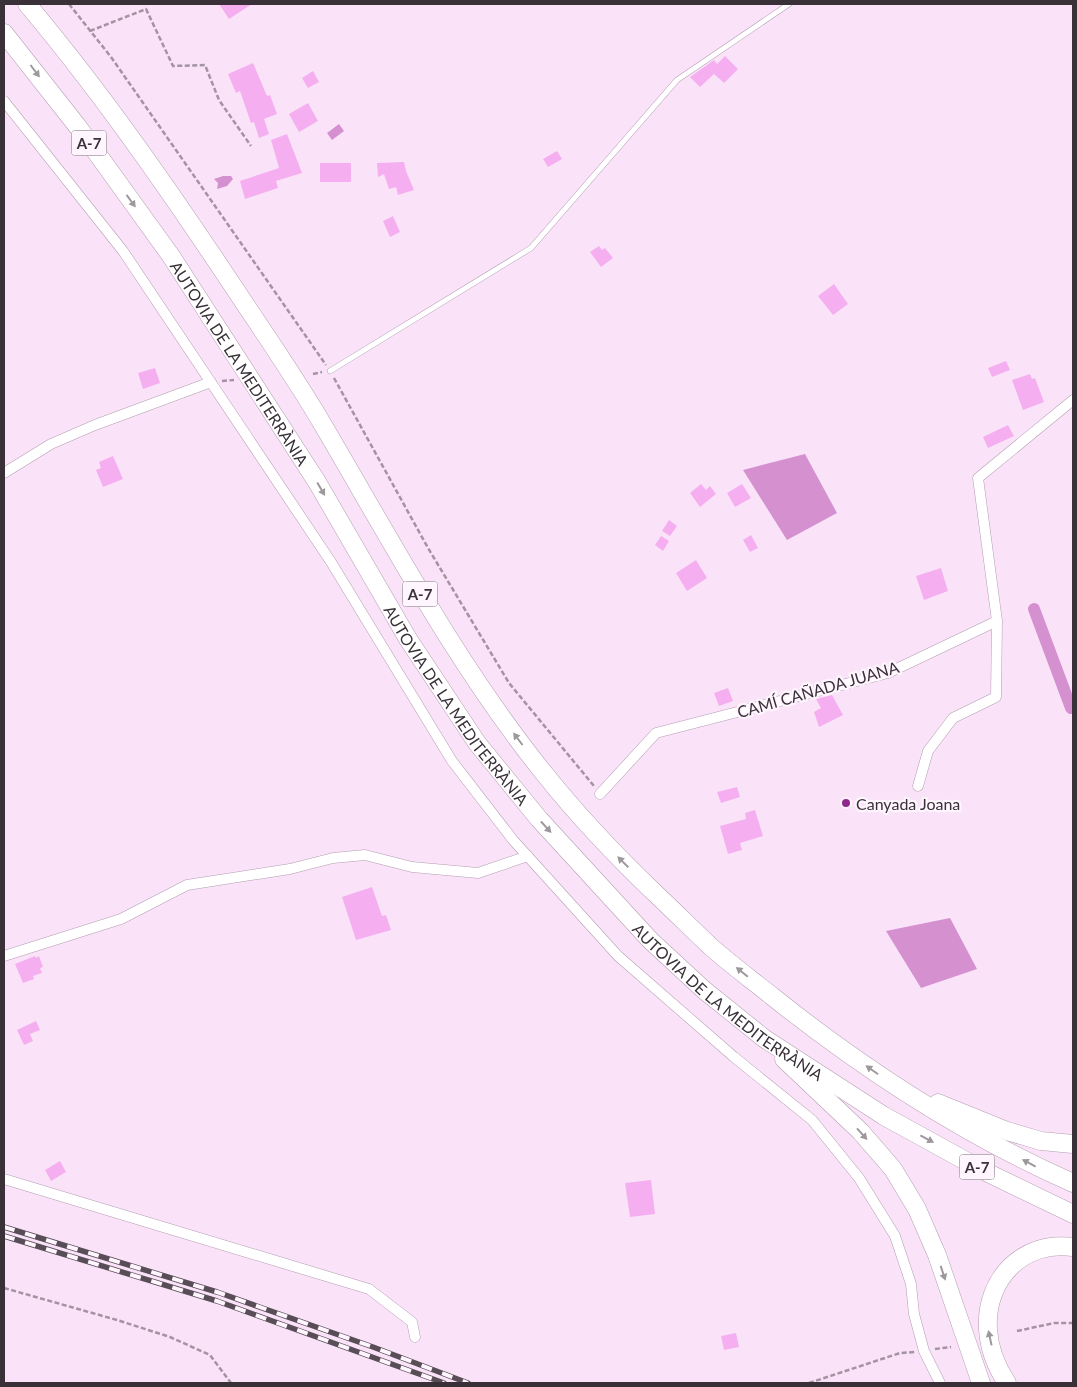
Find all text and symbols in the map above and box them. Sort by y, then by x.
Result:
one-way arrow [29,64,40,77]
road number: A-7 [72,130,106,156]
one-way arrow [126,194,137,207]
street label: AUTOVIA DE LA MEDITERRÀNIA [167,257,313,469]
one-way arrow [316,482,325,495]
road number: A-7 [402,582,438,606]
street label: AUTOVIA DE LA MEDITERRÀNIA [381,601,533,809]
street label: CAMÍ CAÑADA JUANA [735,657,901,721]
one-way arrow [512,733,523,746]
place label: Canyada Joana [856,794,960,813]
marker: Canyada Joana [840,797,852,809]
one-way arrow [540,821,552,833]
one-way arrow [618,856,630,868]
street label: AUTOVIA DE LA MEDITERRÀNIA [629,919,827,1084]
one-way arrow [736,967,749,978]
one-way arrow [865,1065,879,1075]
one-way arrow [856,1127,868,1139]
one-way arrow [919,1135,934,1143]
road number: A-7 [960,1154,994,1180]
one-way arrow [1022,1159,1036,1167]
one-way arrow [939,1266,947,1281]
one-way arrow [985,1329,993,1345]

